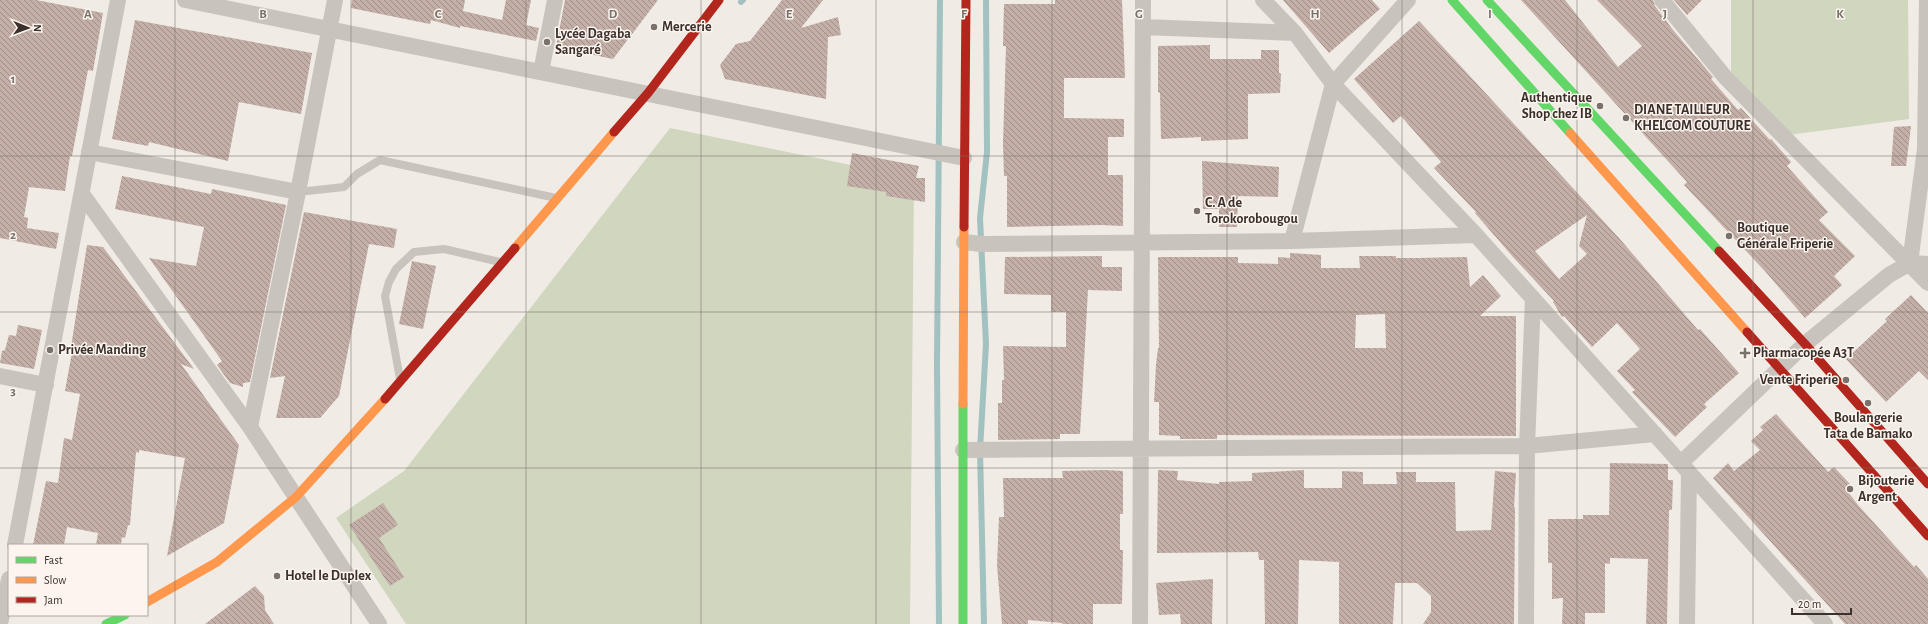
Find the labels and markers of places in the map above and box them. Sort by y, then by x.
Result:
place label: Mercerie [662,20,712,34]
marker: Mercerie [649,22,659,32]
place label: Lycée Dagaba Sangaré [555,27,631,57]
marker: Lycée Dagaba Sangaré [542,37,552,47]
place label: Authentique Shop chez IB [1521,91,1592,121]
marker: Authentique Shop chez IB [1595,101,1605,111]
place label: DIANE TAILLEUR KHELCOM COUTURE [1634,103,1751,133]
marker: DIANE TAILLEUR KHELCOM COUTURE [1621,113,1631,123]
place label: C. A de Torokorobougou [1205,196,1299,226]
marker: C. A de Torokorobougou [1192,206,1202,216]
place label: Boutique Générale Friperie [1737,221,1834,251]
marker: Boutique Générale Friperie [1724,231,1734,241]
place label: Privée Manding [58,343,147,357]
marker: Privée Manding [45,345,55,355]
place label: Pharmacopée A3T [1753,346,1854,360]
marker: Pharmacopée A3T [1740,348,1750,358]
place label: Vente Friperie [1760,373,1838,387]
marker: Vente Friperie [1841,375,1851,385]
marker: Boulangerie Tata de Bamako [1863,398,1873,408]
place label: Boulangerie Tata de Bamako [1824,411,1913,441]
place label: Bijouterie Argent [1858,474,1915,504]
marker: Bijouterie Argent [1845,484,1855,494]
place label: Hotel le Duplex [285,569,372,583]
marker: Hotel le Duplex [272,571,282,581]

